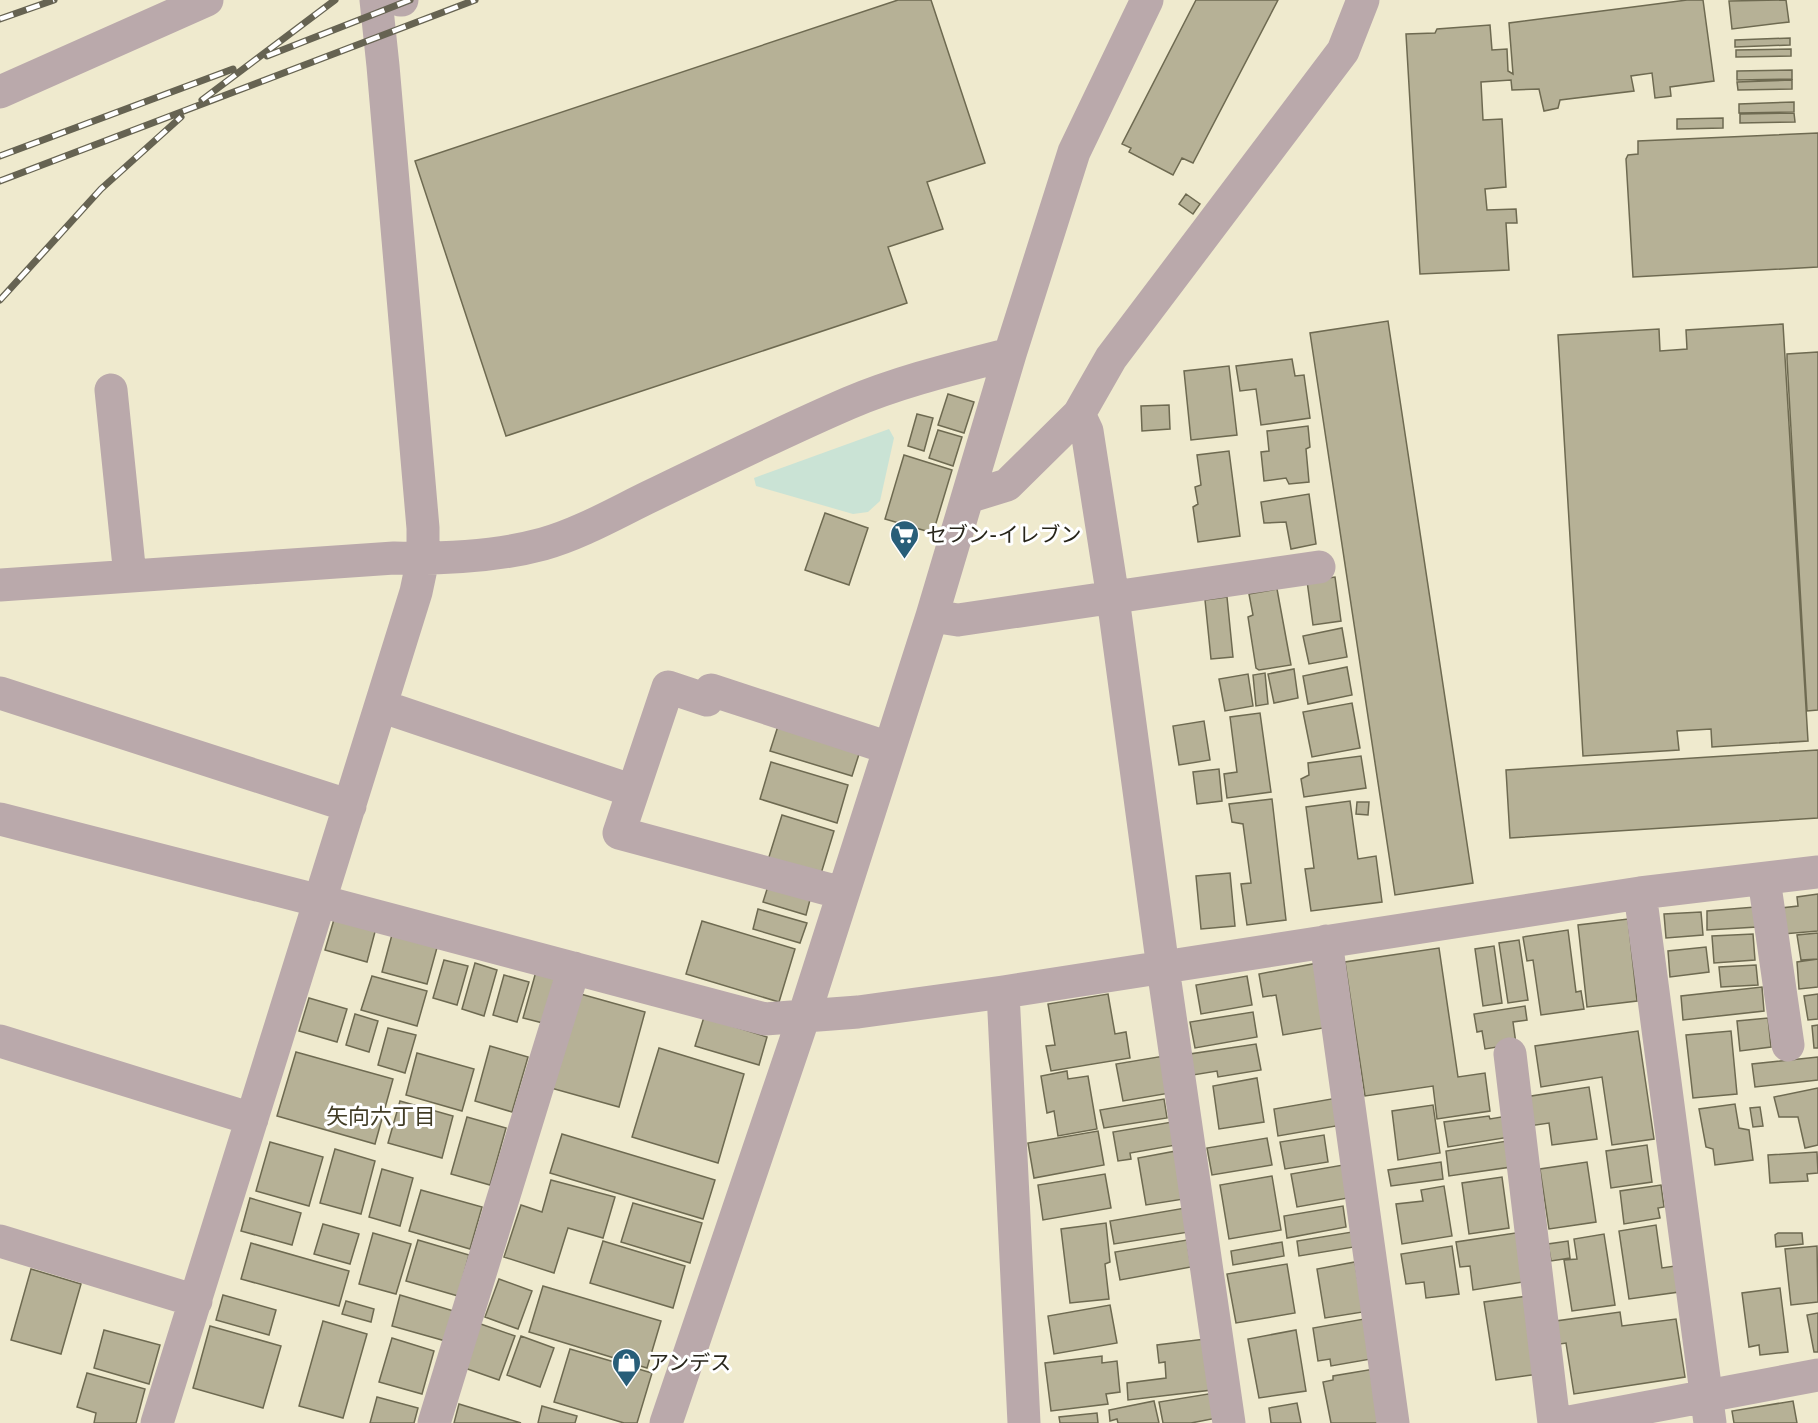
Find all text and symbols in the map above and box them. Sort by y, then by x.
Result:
supermarket icon: セブン-イレブン [889,518,921,560]
place label: セブン-イレブン [926,520,1081,548]
district label: 矢向六丁目 [326,1101,436,1130]
shop icon: アンデス [611,1346,643,1388]
place label: アンデス [648,1348,731,1376]

